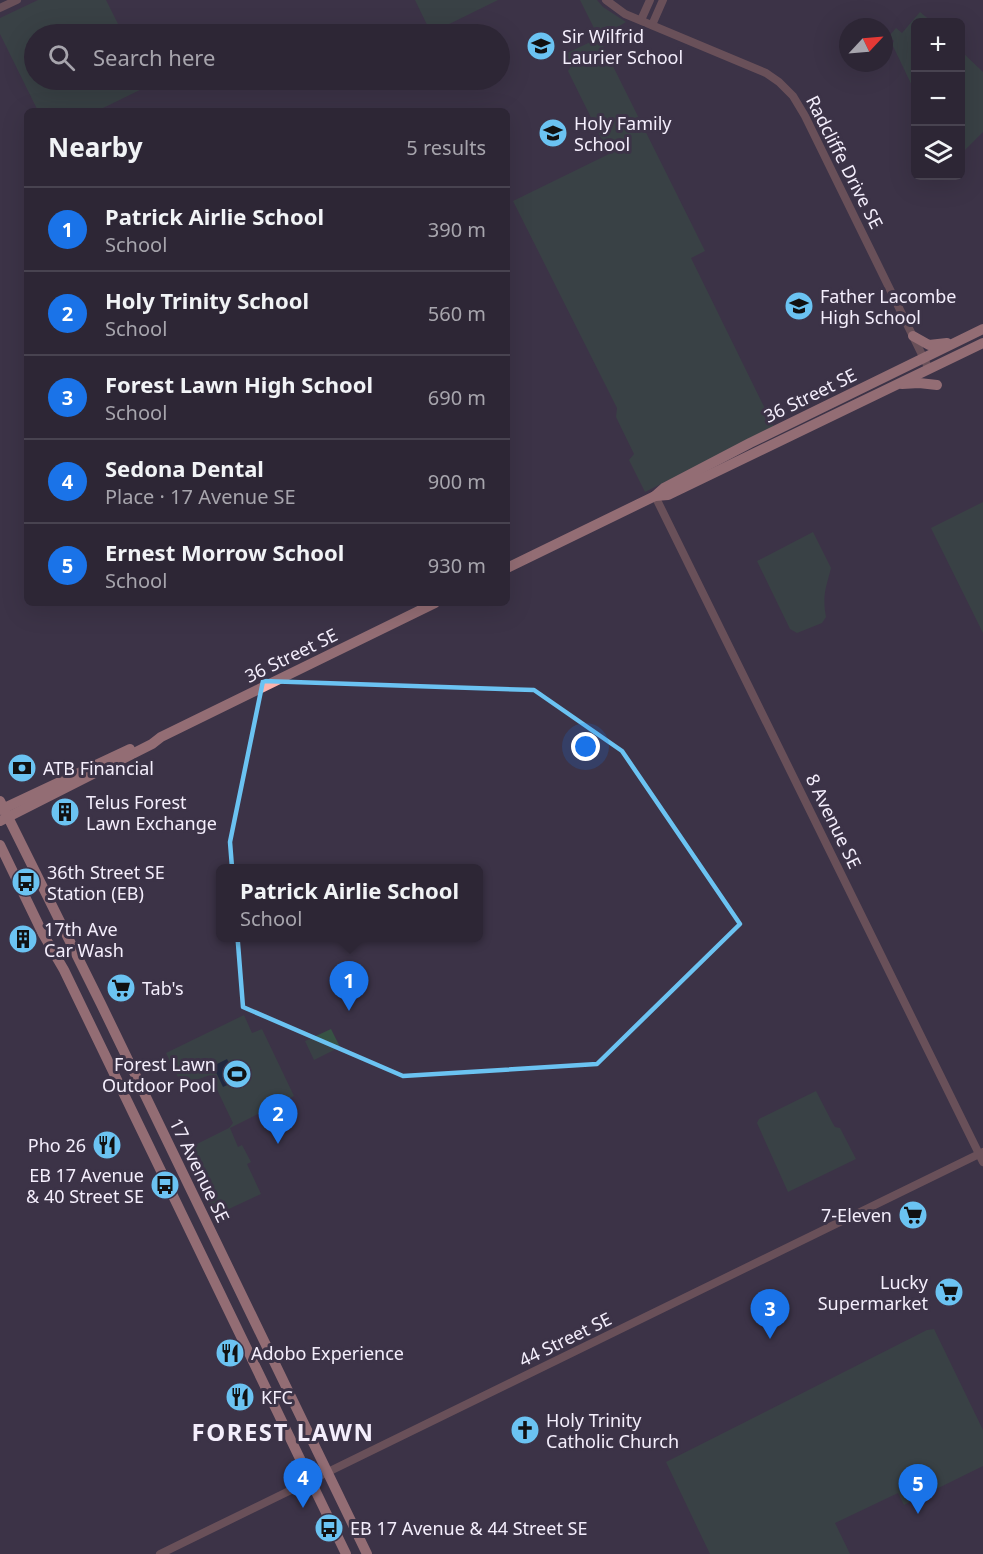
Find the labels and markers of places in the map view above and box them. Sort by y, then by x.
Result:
place label: Sir Wilfrid Laurier School [562,24,683,69]
school or university icon: Sir Wilfrid Laurier School [525,30,557,62]
place label: Holy Family School [574,111,672,156]
school or university icon: Holy Family School [537,117,569,149]
place label: Father Lacombe High School [820,284,956,329]
school or university icon: Father Lacombe High School [783,290,815,322]
bank icon: ATB Financial [6,752,38,784]
place label: ATB Financial [43,756,154,780]
place label: Telus Forest Lawn Exchange [86,790,217,835]
building icon: Telus Forest Lawn Exchange [49,796,81,828]
place label: 36th Street SE Station (EB) [47,860,165,905]
bus stop icon: 36th Street SE Station (EB) [10,866,42,898]
place label: 17th Ave Car Wash [44,917,124,962]
building icon: 17th Ave Car Wash [7,923,39,955]
pin: 1 [330,962,368,1011]
supermarket icon: Tab's [105,972,137,1004]
place label: Tab's [142,976,184,1000]
place label: Forest Lawn Outdoor Pool [102,1052,216,1097]
sports icon: Forest Lawn Outdoor Pool [221,1058,253,1090]
pin: 2 [258,1094,298,1144]
restaurant icon: Pho 26 [91,1129,123,1161]
place label: Pho 26 [28,1133,86,1157]
place label: EB 17 Avenue & 40 Street SE [26,1163,144,1208]
bus stop icon: EB 17 Avenue & 40 Street SE [149,1169,181,1201]
supermarket icon: 7-Eleven [897,1199,929,1231]
place label: 7-Eleven [821,1203,892,1227]
place label: Lucky Supermarket [818,1270,929,1315]
supermarket icon: Lucky Supermarket [933,1276,965,1308]
pin: 3 [750,1290,790,1339]
restaurant icon: Adobo Experience [214,1337,246,1369]
place label: Adobo Experience [251,1341,404,1365]
restaurant icon: KFC [224,1381,256,1413]
place label: KFC [261,1385,293,1409]
place label: Holy Trinity Catholic Church [546,1408,679,1453]
church icon: Holy Trinity Catholic Church [509,1414,541,1446]
pin: 4 [284,1458,322,1508]
pin: 5 [898,1464,938,1514]
bus stop icon: EB 17 Avenue & 44 Street SE [313,1512,345,1544]
place label: EB 17 Avenue & 44 Street SE [350,1516,588,1540]

